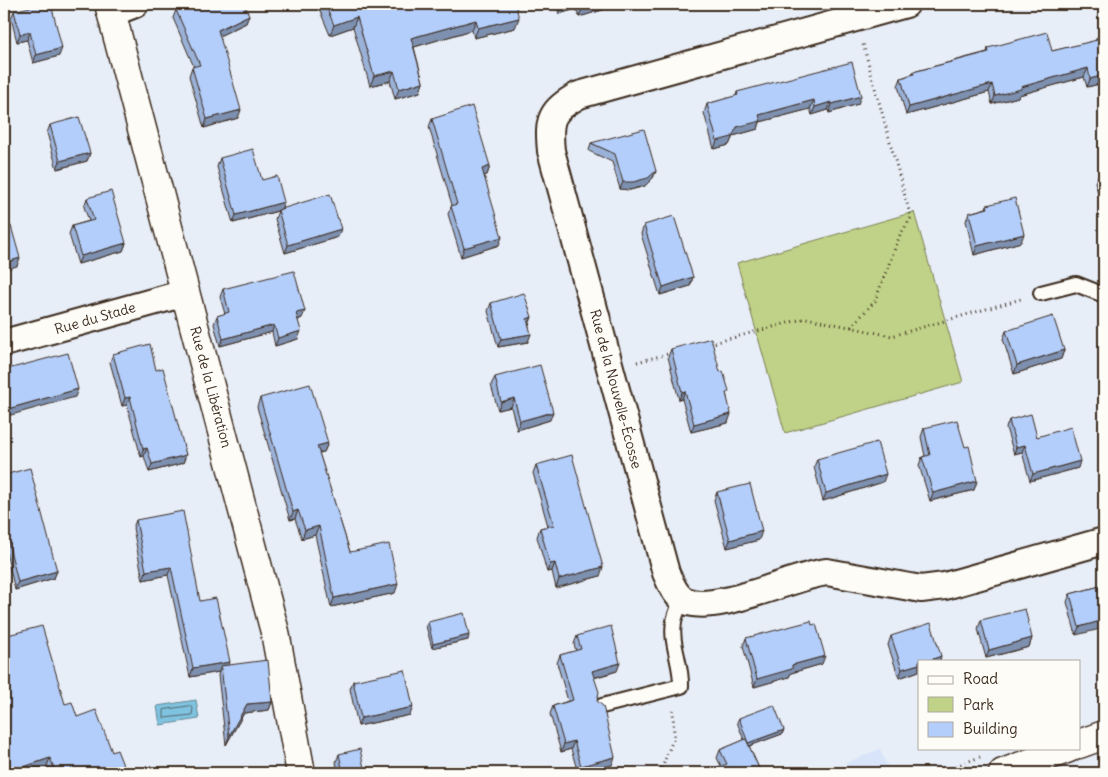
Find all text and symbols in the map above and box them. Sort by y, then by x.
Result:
street label: Rue du Stade [52,298,138,338]
street label: Rue de la Nouvelle-Écosse [586,307,646,471]
street label: Rue de la Libération [186,324,236,450]
legend [918,660,1080,750]
text: Road [963,669,998,688]
text: Park [963,695,994,714]
text: Building [963,719,1018,738]

